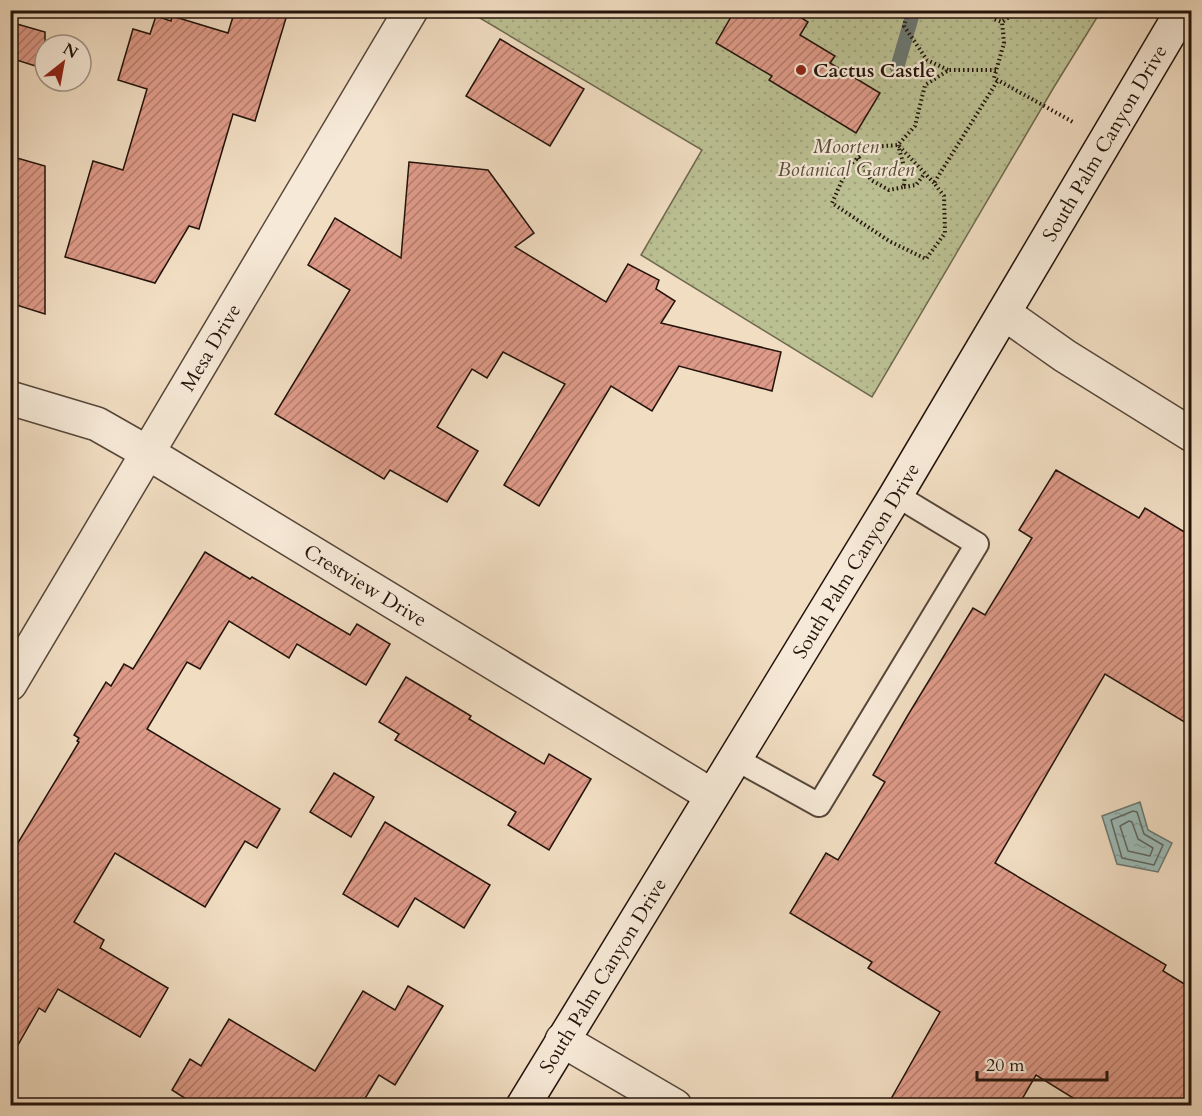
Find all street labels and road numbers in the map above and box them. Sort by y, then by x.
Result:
street label: South Palm Canyon Drive [1036,40,1173,246]
street label: Mesa Drive [174,299,247,396]
street label: South Palm Canyon Drive [786,458,926,663]
street label: Crestview Drive [299,537,432,633]
street label: South Palm Canyon Drive [533,873,673,1078]

